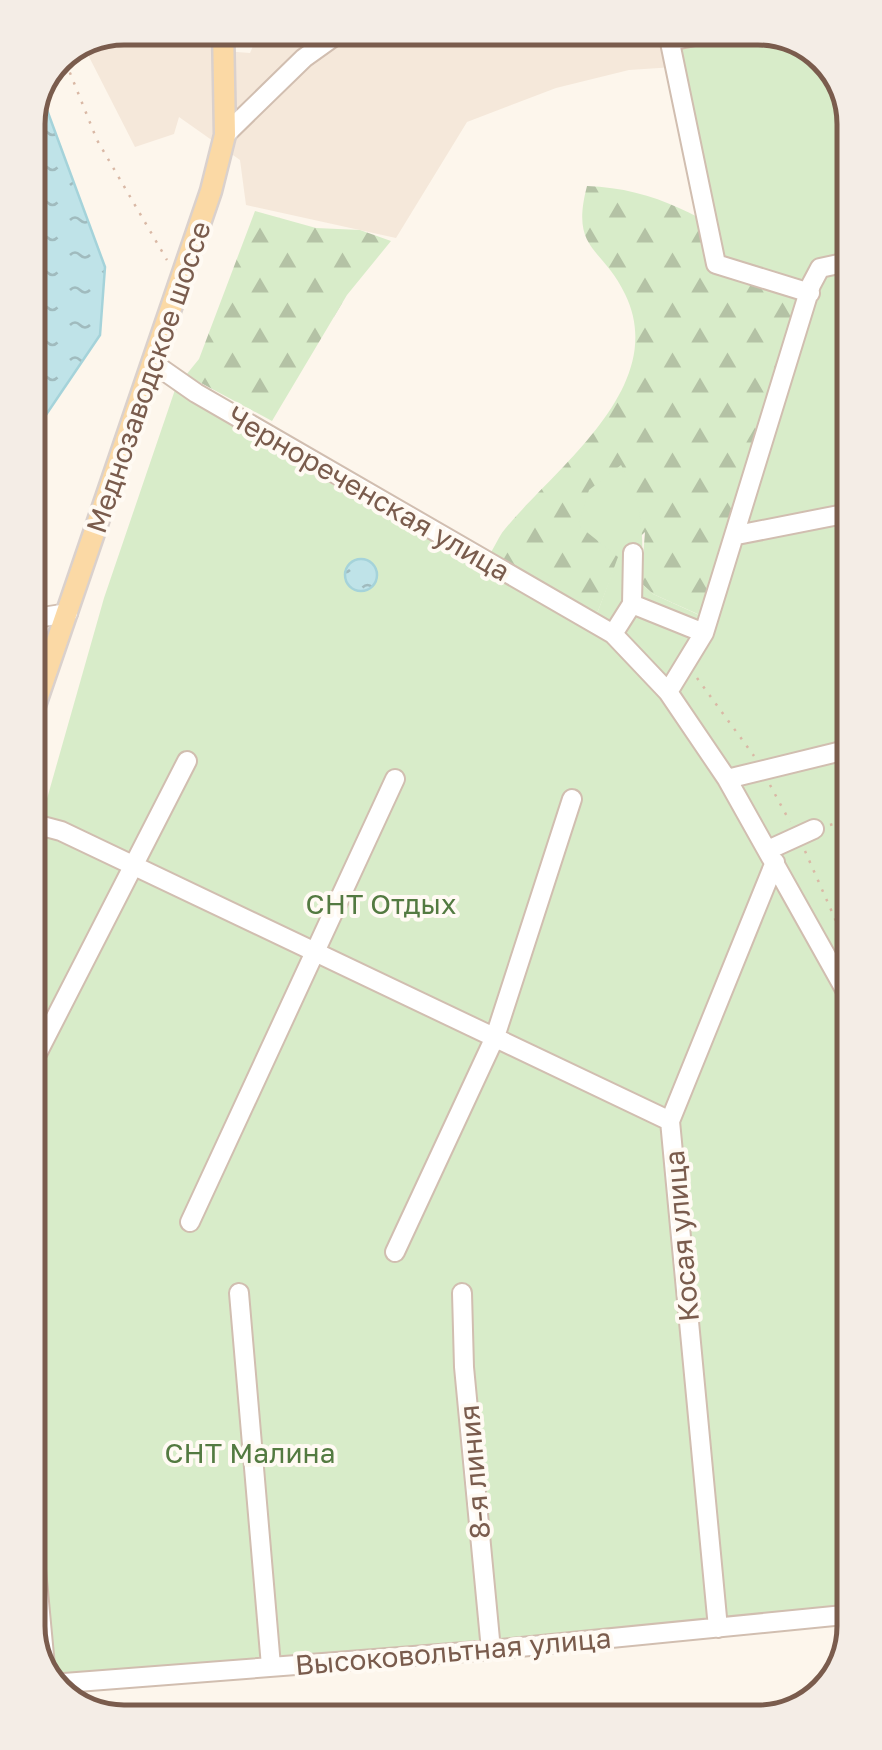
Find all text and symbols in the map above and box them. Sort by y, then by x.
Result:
street label: Меднозаводское шоссе [79,217,217,537]
street label: Чернореченская улица [222,399,516,587]
park label: СНТ Отдых [306,887,456,920]
street label: Косая улица [657,1149,705,1323]
street label: 8-я линия [452,1404,496,1540]
park label: СНТ Малина [165,1436,335,1469]
street label: Высоковольтная улица [294,1621,612,1681]

